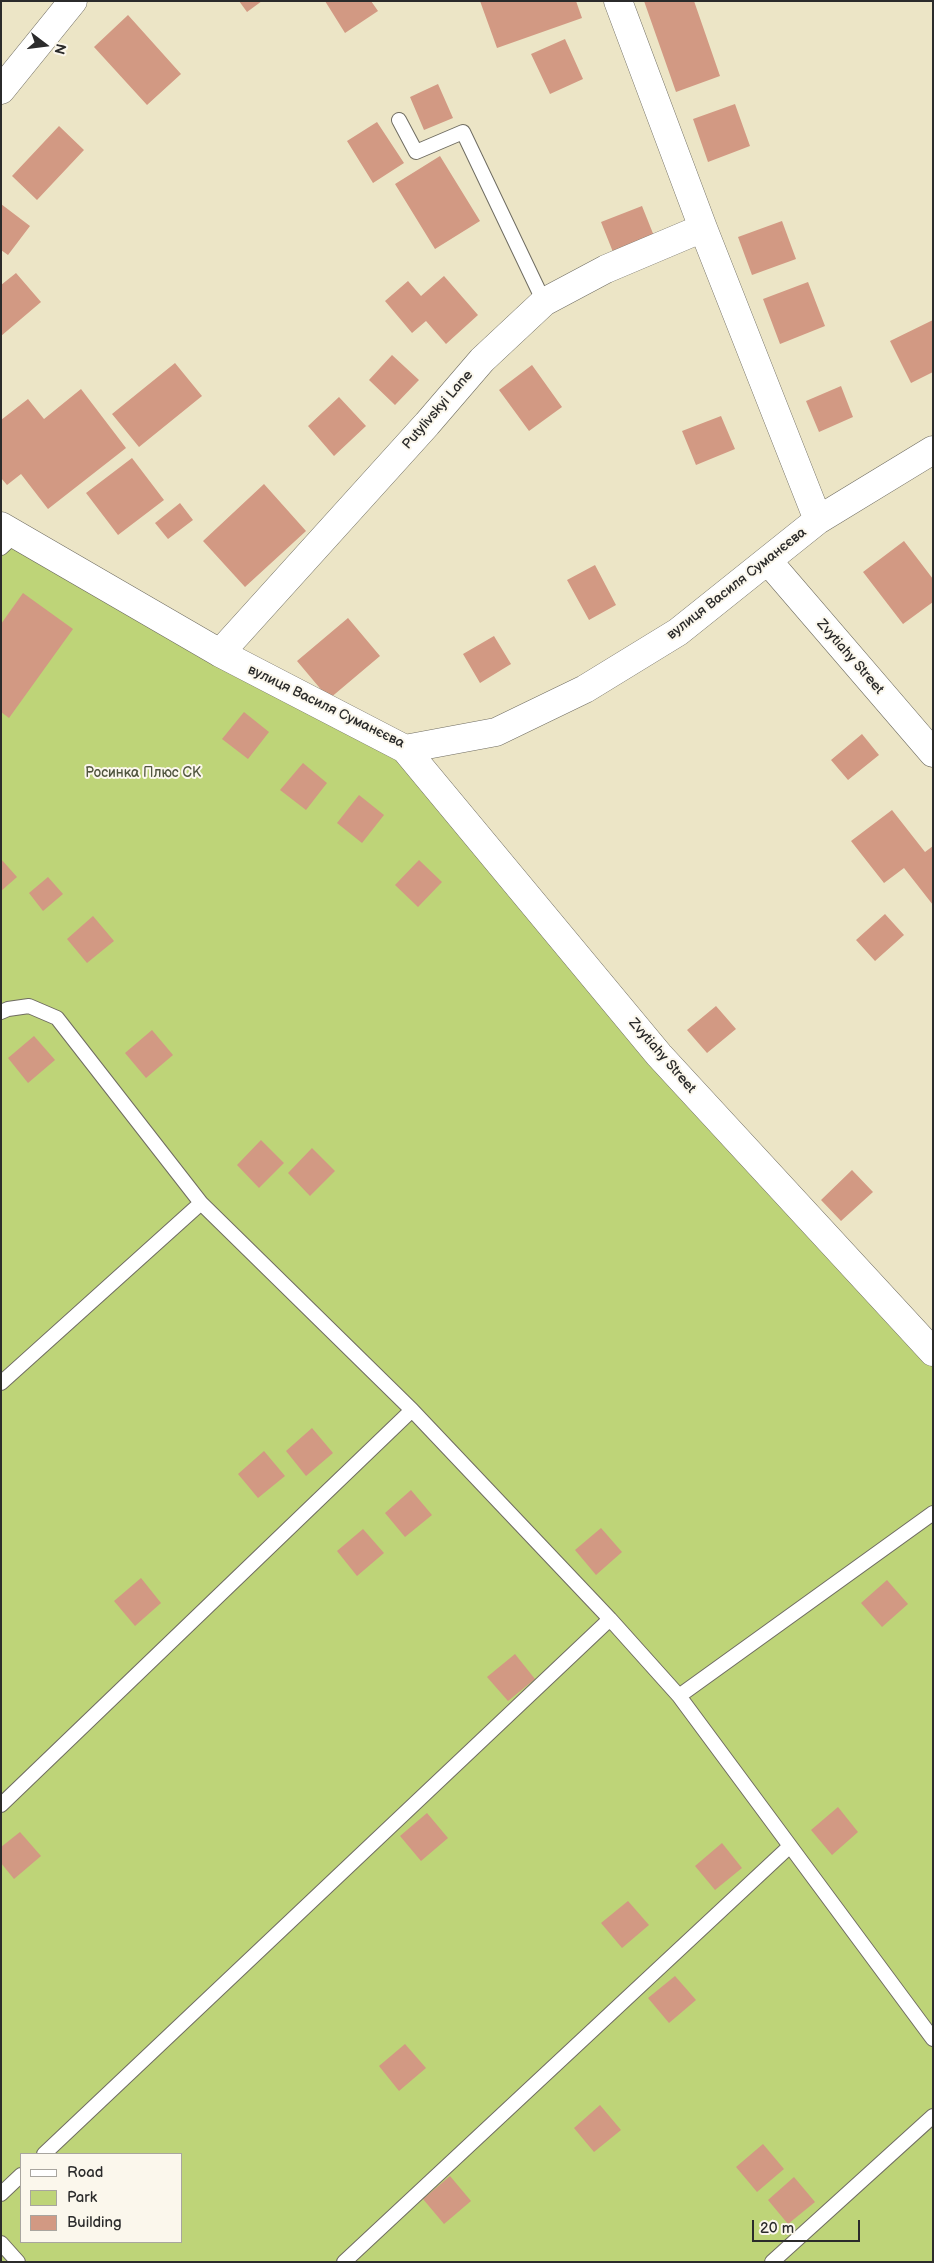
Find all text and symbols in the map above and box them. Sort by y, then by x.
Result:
north arrow [20,20,70,70]
text: N [50,42,70,56]
street label: Putylivskyi Lane [399,367,477,453]
street label: вулиця Василя Суманєєва [664,524,810,644]
street label: Zvytiahy Street [813,616,887,698]
street label: вулиця Василя Суманєєва [245,662,407,752]
park label: Росинка Плюс СК [85,765,201,781]
street label: Zvytiahy Street [625,1015,699,1097]
legend [20,2153,182,2243]
text: Road [67,2163,103,2182]
text: Park [67,2188,97,2207]
scale bar [754,2210,862,2242]
text: Building [67,2213,122,2232]
text: 20 m [760,2219,794,2238]

